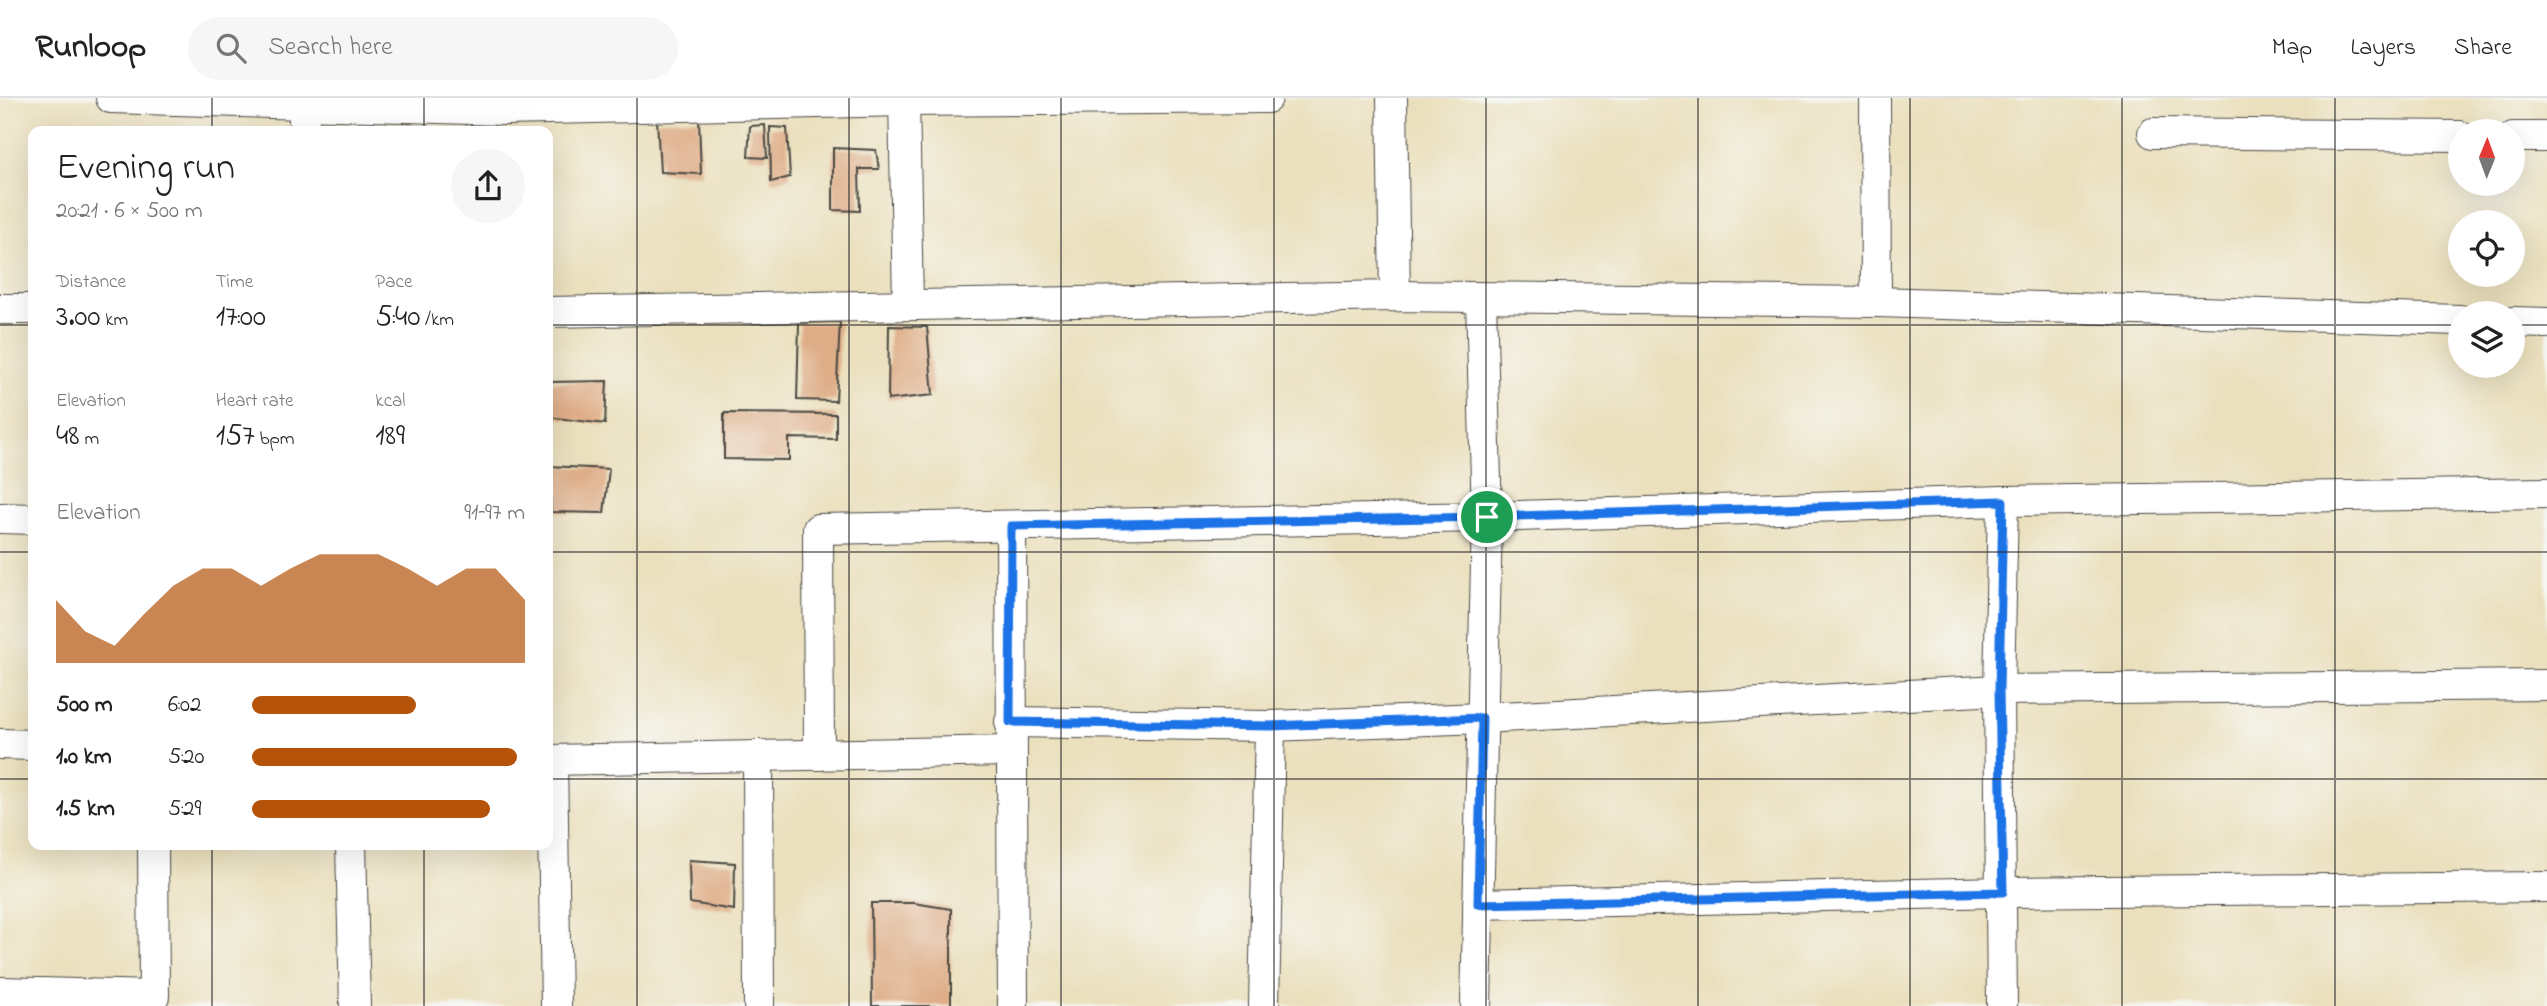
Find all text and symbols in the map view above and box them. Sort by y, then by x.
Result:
search box [188,17,678,80]
text: Runloop [35,24,146,72]
icon: search [212,29,250,67]
text: Search here [268,29,393,67]
text: Map [2272,31,2312,66]
text: Layers [2350,31,2416,66]
text: Share [2454,31,2512,66]
north arrow [2448,119,2525,196]
map controls [2448,119,2525,378]
text: Evening run [56,141,235,197]
button: share [451,149,525,223]
text: 20:21 · 6 × 500 m [56,195,203,228]
button: locate [2448,210,2525,287]
text: Distance [56,269,126,296]
text: Time [216,269,253,296]
text: Pace [375,269,412,296]
text: 3.00 [56,296,100,340]
text: 17:00 [216,296,266,340]
text: 5:40 [375,296,420,340]
button: layers [2448,301,2525,378]
text: km [100,307,128,334]
text: /km [420,307,454,334]
text: Elevation [56,388,126,415]
text: Heart rate [216,388,294,415]
text: kcal [375,388,406,415]
text: 48 [56,415,80,459]
text: 157 [216,415,255,459]
text: 189 [375,415,405,459]
text: m [80,426,99,453]
text: bpm [255,426,295,453]
pin [1457,487,1517,547]
text: Elevation [56,497,141,530]
text: 91–97 m [464,497,525,530]
icon: arrive [1468,498,1506,536]
text: 500 m [56,689,113,722]
text: 6:02 [168,689,201,722]
text: 1.0 km [56,741,112,774]
text: 5:20 [168,741,204,774]
text: 1.5 km [56,793,115,826]
text: 5:29 [168,793,201,826]

